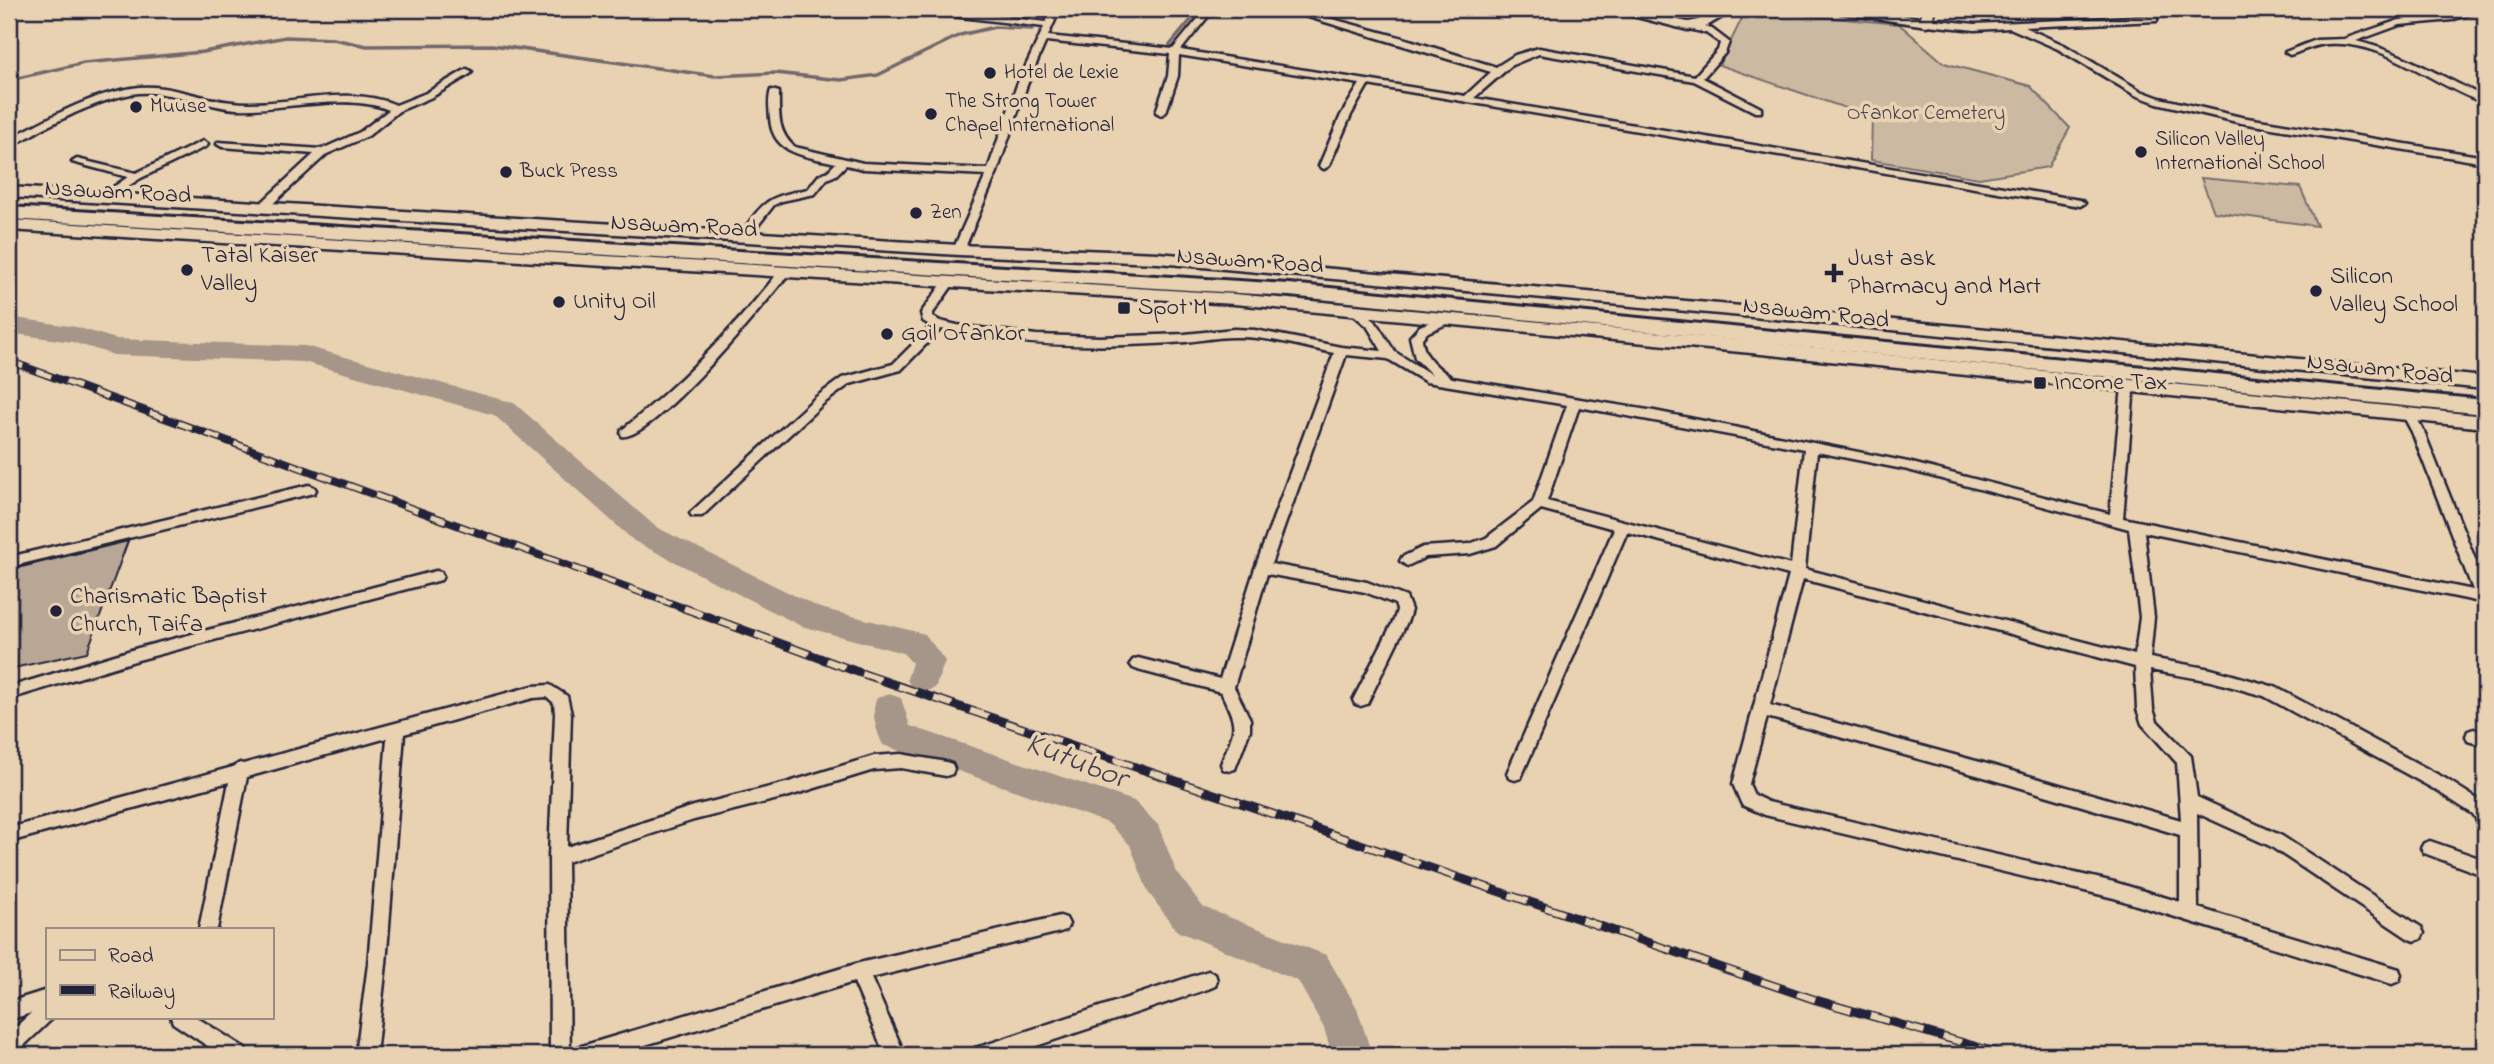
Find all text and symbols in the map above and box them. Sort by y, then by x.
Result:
place label: Hotel de Lexie [1004,58,1119,88]
marker: Hotel de Lexie [982,65,998,81]
place label: The Strong Tower Chapel International [945,87,1114,141]
place label: Muuse [150,92,207,122]
marker: Muuse [128,99,144,115]
park label: Ofankor Cemetery [1847,99,2005,131]
marker: The Strong Tower Chapel International [923,106,939,122]
place label: Silicon Valley International School [2155,125,2325,179]
marker: Silicon Valley International School [2133,144,2149,160]
place label: Buck Press [519,157,618,187]
marker: Buck Press [498,164,514,180]
street label: Nsawam Road [44,172,193,214]
place label: Zen [930,198,962,228]
marker: Zen [908,205,924,221]
street label: Nsawam Road [610,206,759,248]
place label: Tatal Kaiser Valley [200,239,319,303]
street label: Nsawam Road [1176,239,1325,285]
place label: Just ask Pharmacy and Mart [1848,242,2041,306]
place label: Silicon Valley School [2329,260,2458,324]
marker: Tatal Kaiser Valley [179,262,195,278]
marker: Just ask Pharmacy and Mart [1826,265,1842,281]
marker: Silicon Valley School [2308,283,2324,299]
place label: Unity Oil [573,285,656,321]
street label: Nsawam Road [1741,289,1891,339]
place label: Spot M [1138,291,1208,326]
marker: Unity Oil [551,294,567,310]
marker: Spot M [1116,300,1132,316]
place label: Goil Ofankor [901,317,1026,352]
marker: Goil Ofankor [879,326,895,342]
street label: Nsawam Road [2305,345,2455,395]
place label: Income Tax [2054,366,2167,401]
marker: Income Tax [2032,375,2048,391]
place label: Charismatic Baptist Church, Taifa [70,580,267,643]
marker: Charismatic Baptist Church, Taifa [48,603,64,619]
water label: Kutubor [1018,721,1138,804]
legend [46,928,273,1018]
text: Road [108,942,154,972]
text: Railway [108,978,175,1010]

